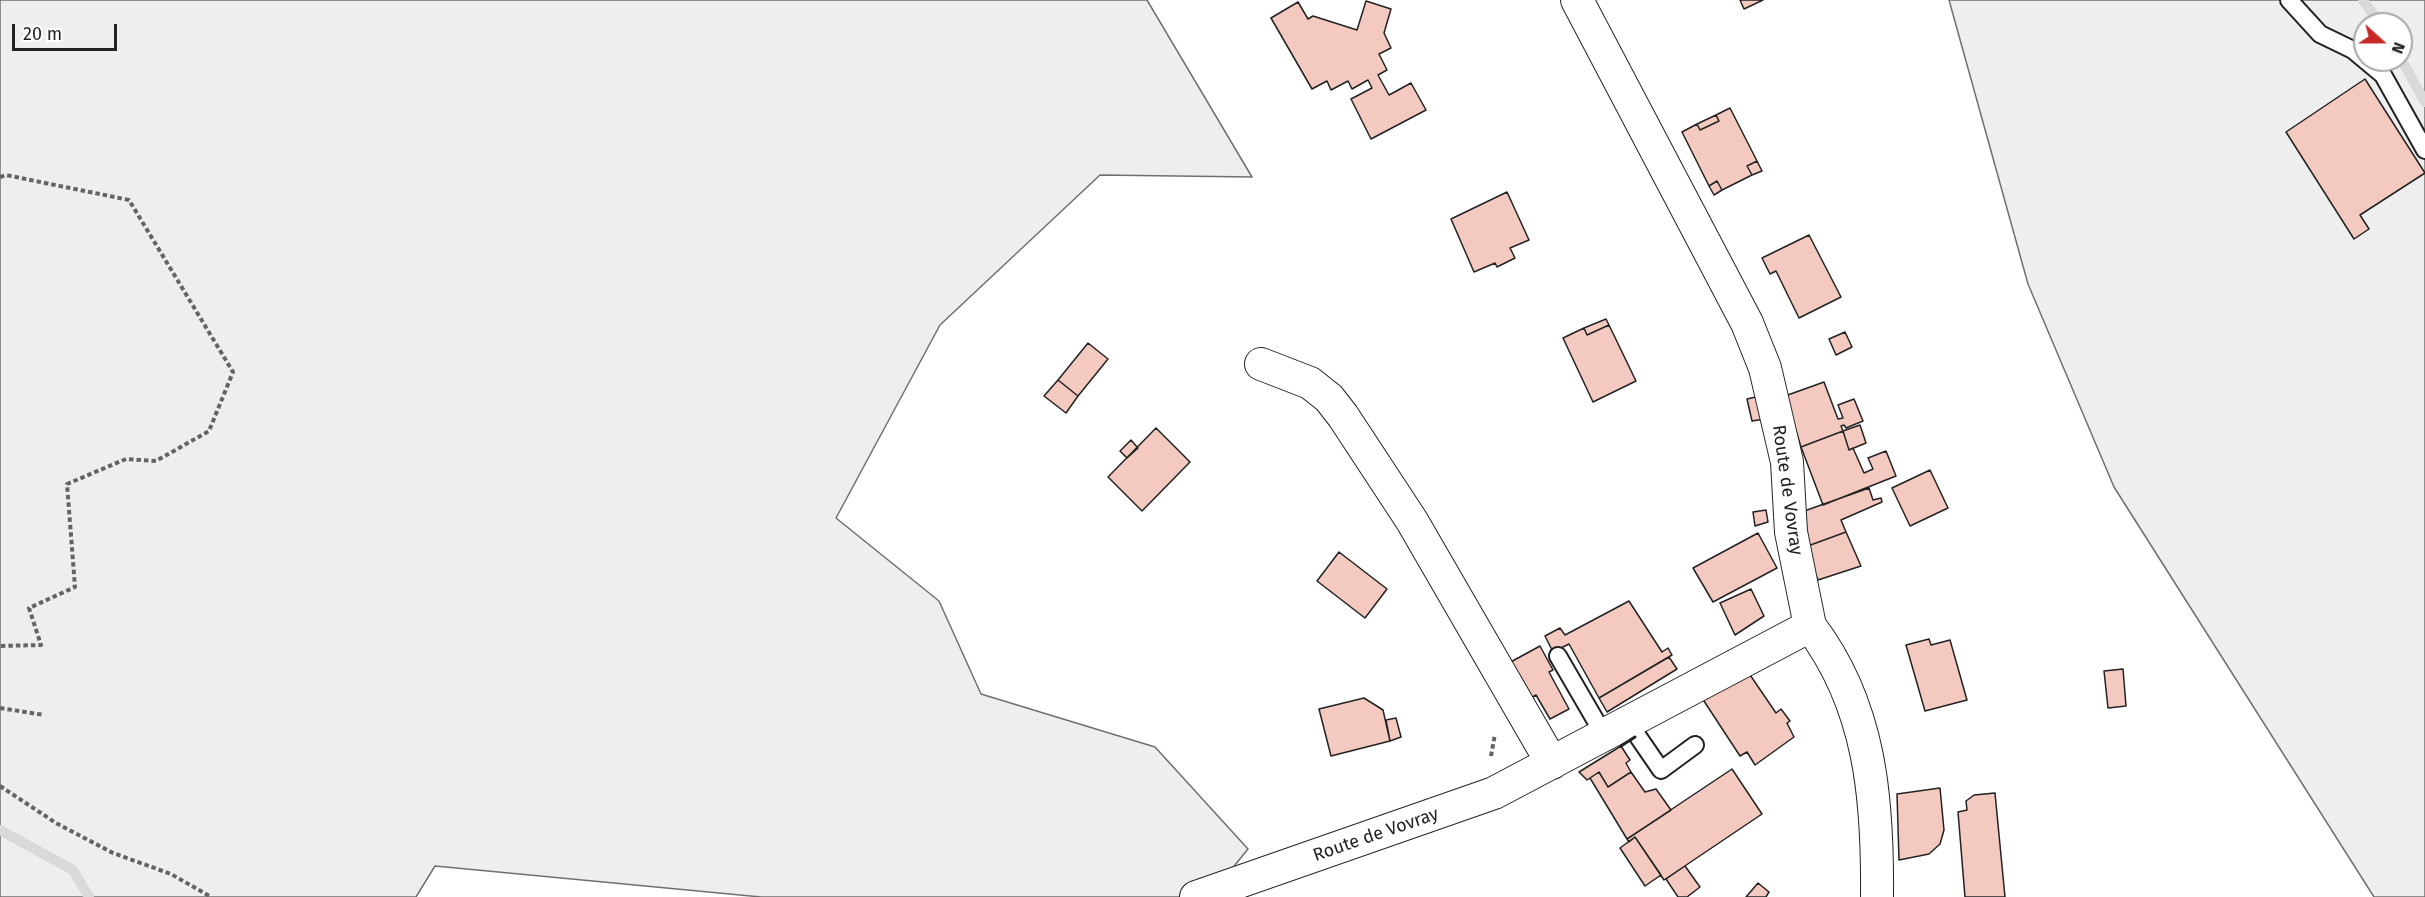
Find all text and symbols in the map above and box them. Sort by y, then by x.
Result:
scale bar [15,12,120,50]
north arrow [2353,12,2413,72]
text: 20 m [23,23,62,45]
text: N [2388,40,2409,56]
street label: Route de Vovray [1767,423,1807,557]
street label: Route de Vovray [1310,803,1442,867]

